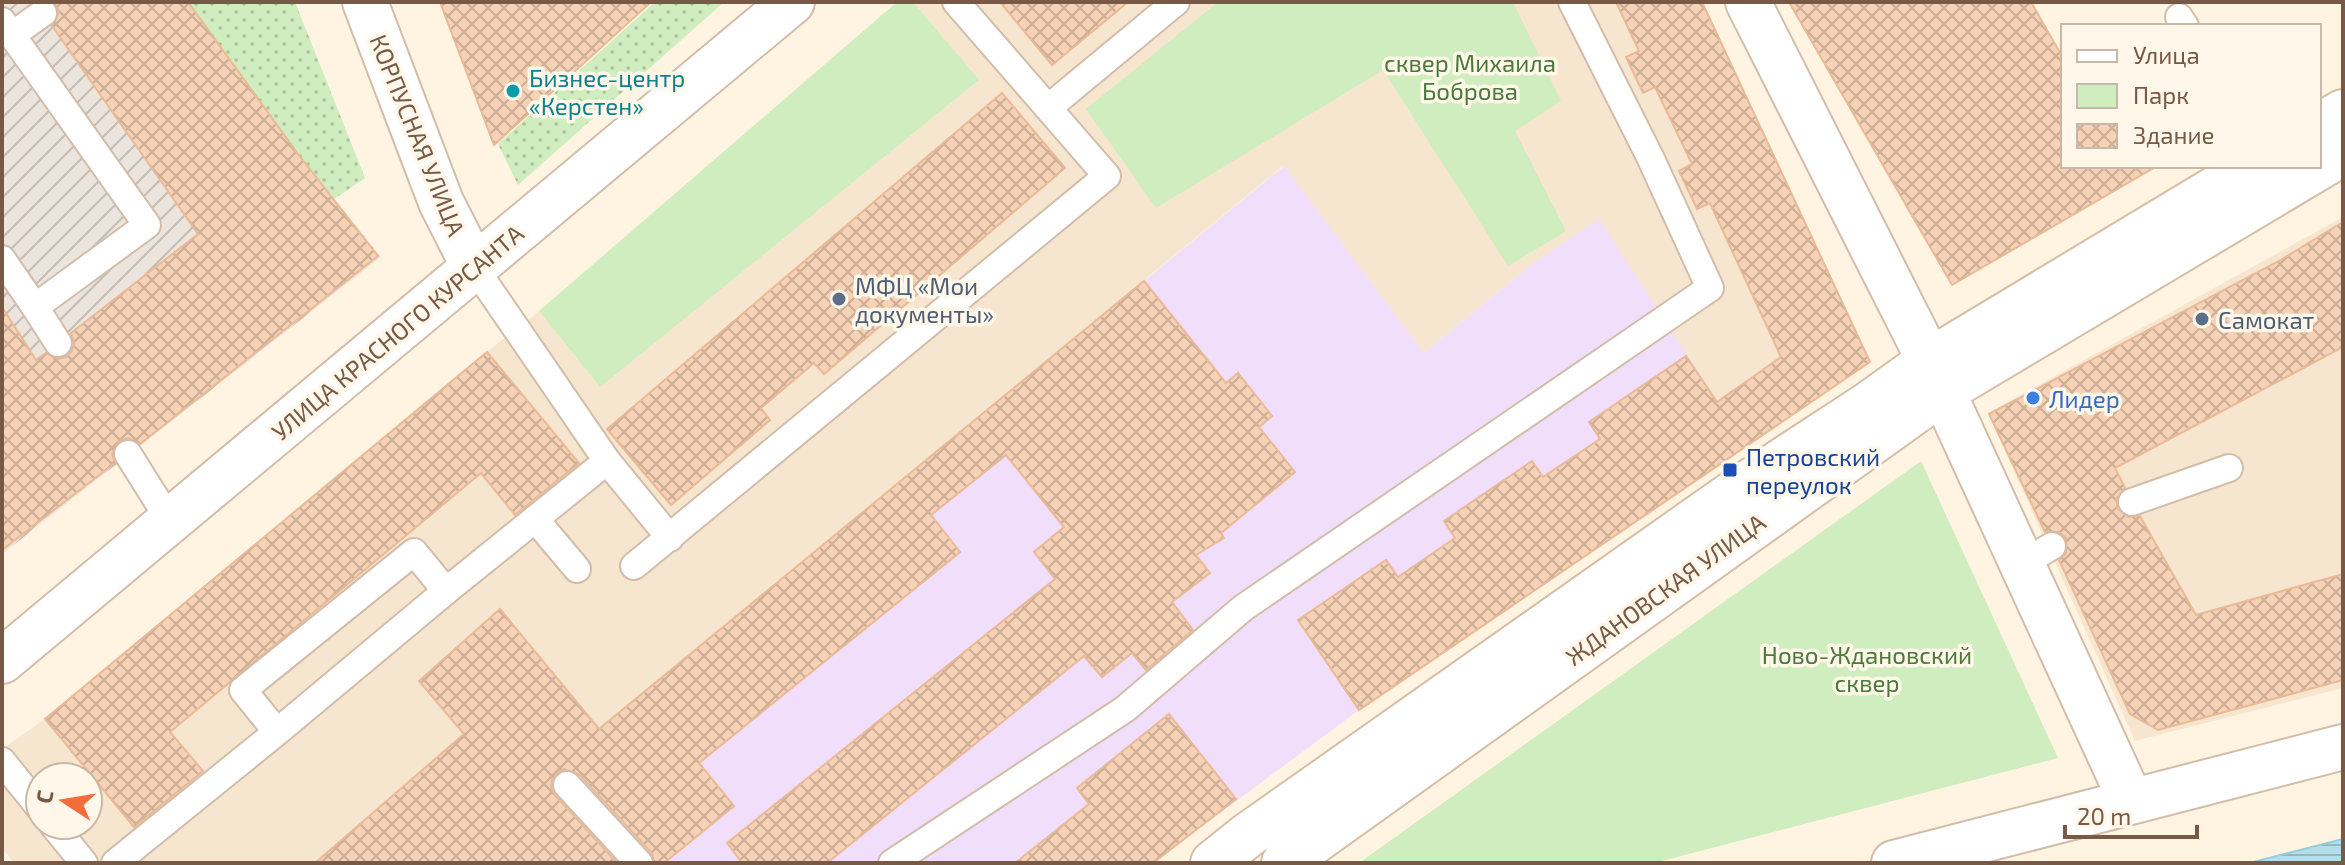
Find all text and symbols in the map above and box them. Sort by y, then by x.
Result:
legend [2061,24,2321,168]
street label: КОРПУСНАЯ УЛИЦА [364,30,472,240]
text: Улица [2133,40,2200,69]
park label: сквер Михаила Боброва [1384,48,1556,105]
place label: Бизнес-центр «Керстен» [529,63,685,120]
text: Парк [2133,80,2189,109]
marker: Бизнес-центр «Керстен» [504,82,522,100]
text: Здание [2133,120,2215,149]
street label: УЛИЦА КРАСНОГО КУРСАНТА [265,218,529,446]
place label: МФЦ «Мои документы» [855,271,994,329]
marker: МФЦ «Мои документы» [830,290,848,308]
place label: Самокат [2218,305,2315,334]
marker: Самокат [2193,310,2211,328]
place label: Лидер [2049,384,2120,413]
marker: Лидер [2024,389,2042,407]
place label: Петровский переулок [1746,442,1880,500]
marker: Петровский переулок [1721,461,1739,479]
street label: ЖДАНОВСКАЯ УЛИЦА [1560,507,1770,671]
park label: Ново-Ждановский сквер [1762,640,1972,697]
north arrow [24,761,104,841]
text: С [29,788,58,806]
scale bar [2065,789,2197,839]
text: 20 m [2077,801,2131,830]

